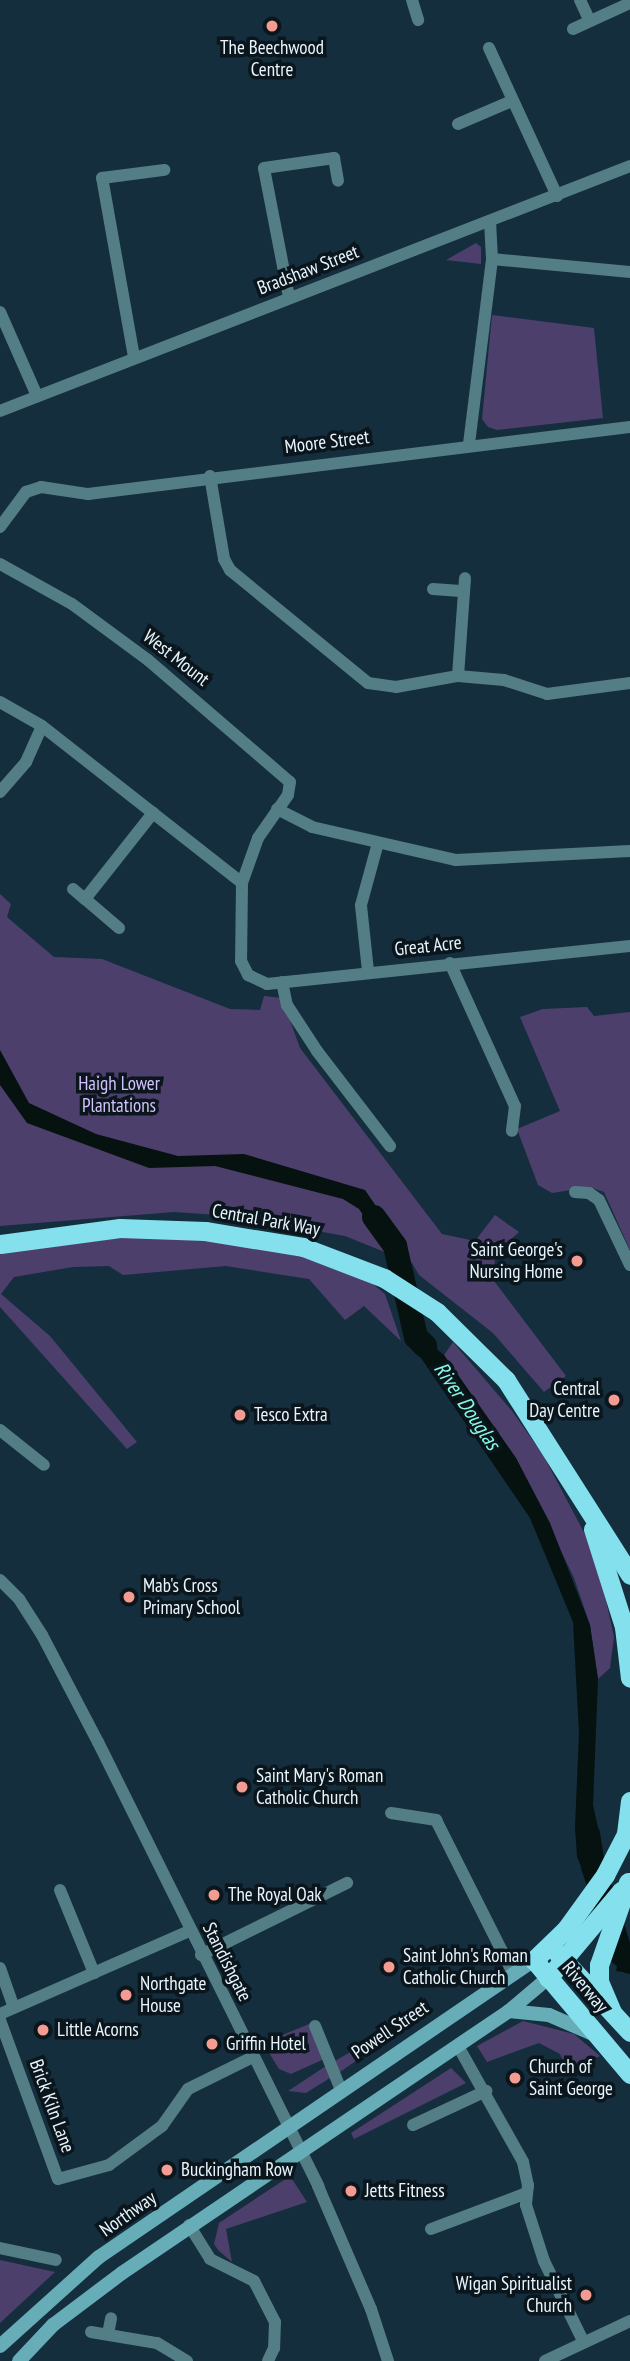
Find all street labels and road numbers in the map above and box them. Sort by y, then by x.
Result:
street label: Bradshaw Street [254,240,362,300]
street label: Moore Street [283,426,371,458]
street label: West Mount [138,625,214,691]
street label: Great Acre [393,931,463,961]
street label: Central Park Way [210,1199,322,1241]
street label: Standishgate [198,1919,256,2005]
street label: Riverway [557,1957,613,2017]
street label: Powell Street [347,1996,433,2064]
street label: Brick Kiln Lane [25,2056,79,2156]
street label: Northway [95,2186,161,2242]

